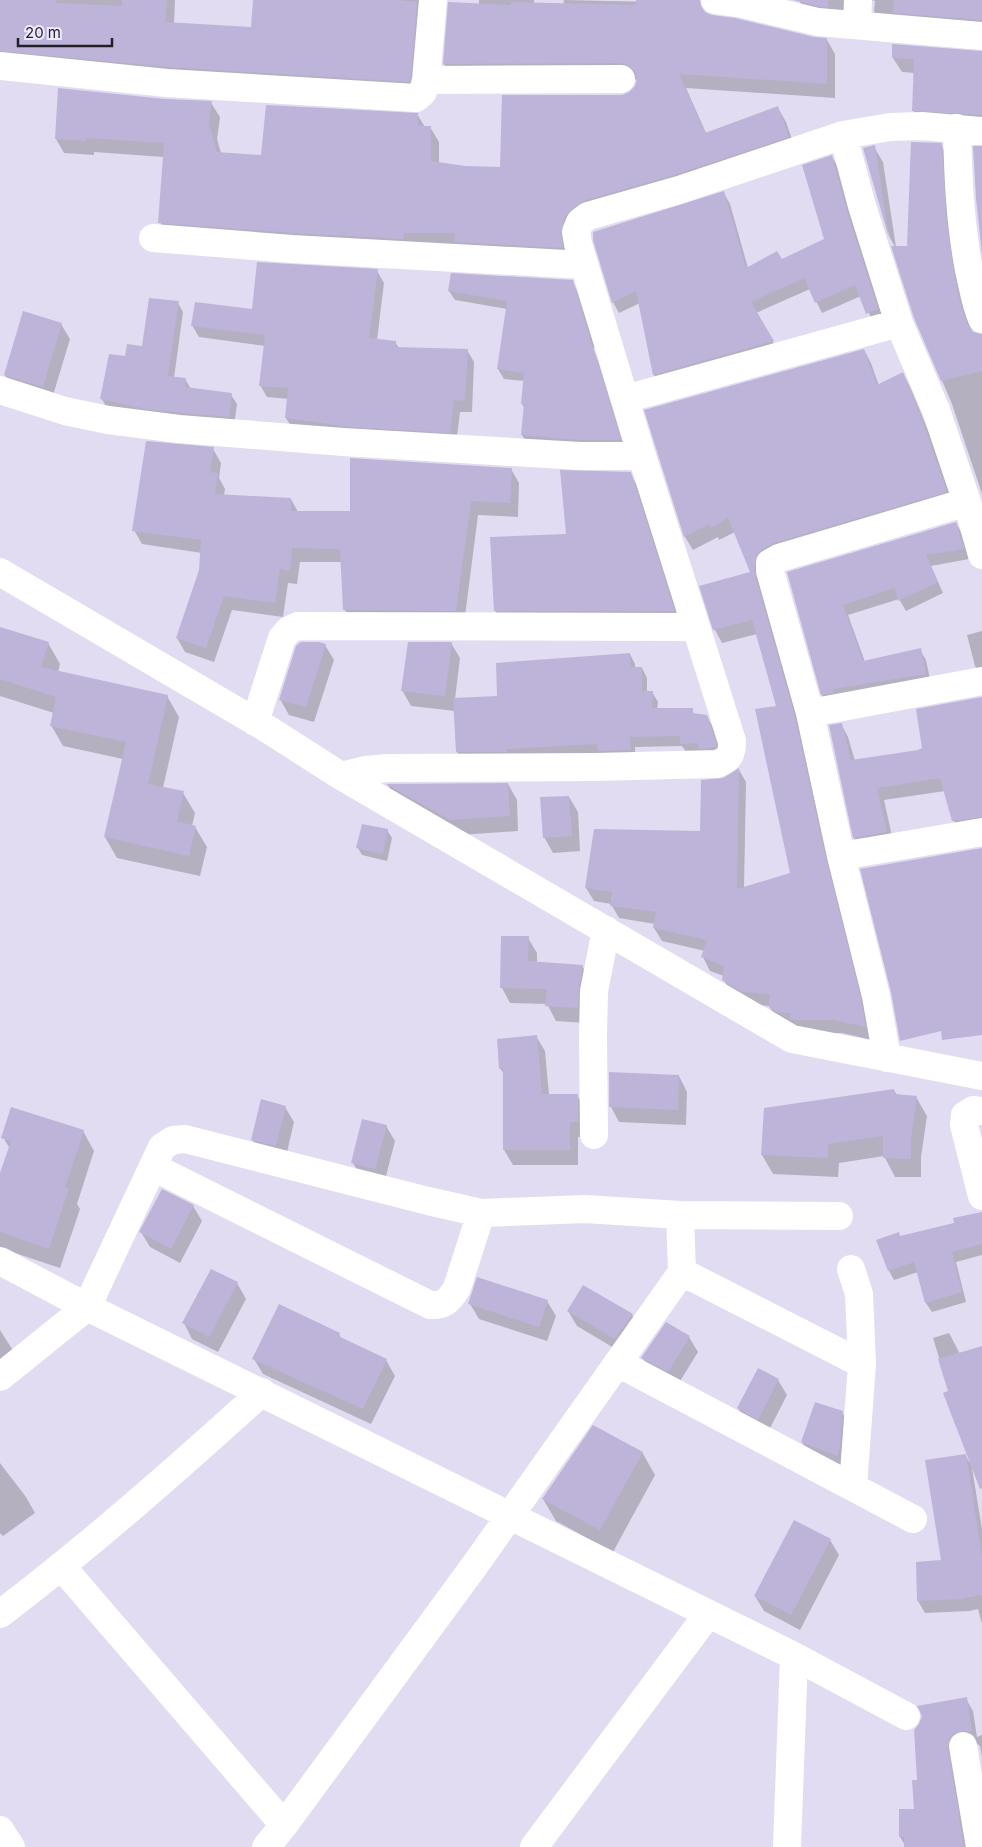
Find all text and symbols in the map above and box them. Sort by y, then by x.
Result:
scale bar [18,15,111,47]
text: 20 m [25,23,61,42]

